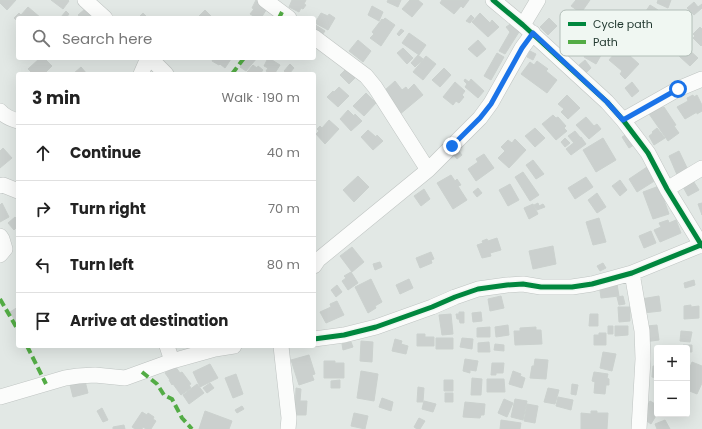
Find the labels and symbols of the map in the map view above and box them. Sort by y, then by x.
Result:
legend [560,10,692,56]
text: Cycle path [593,16,653,32]
text: Path [593,34,618,50]
route start [669,80,687,98]
route end [443,137,461,155]

